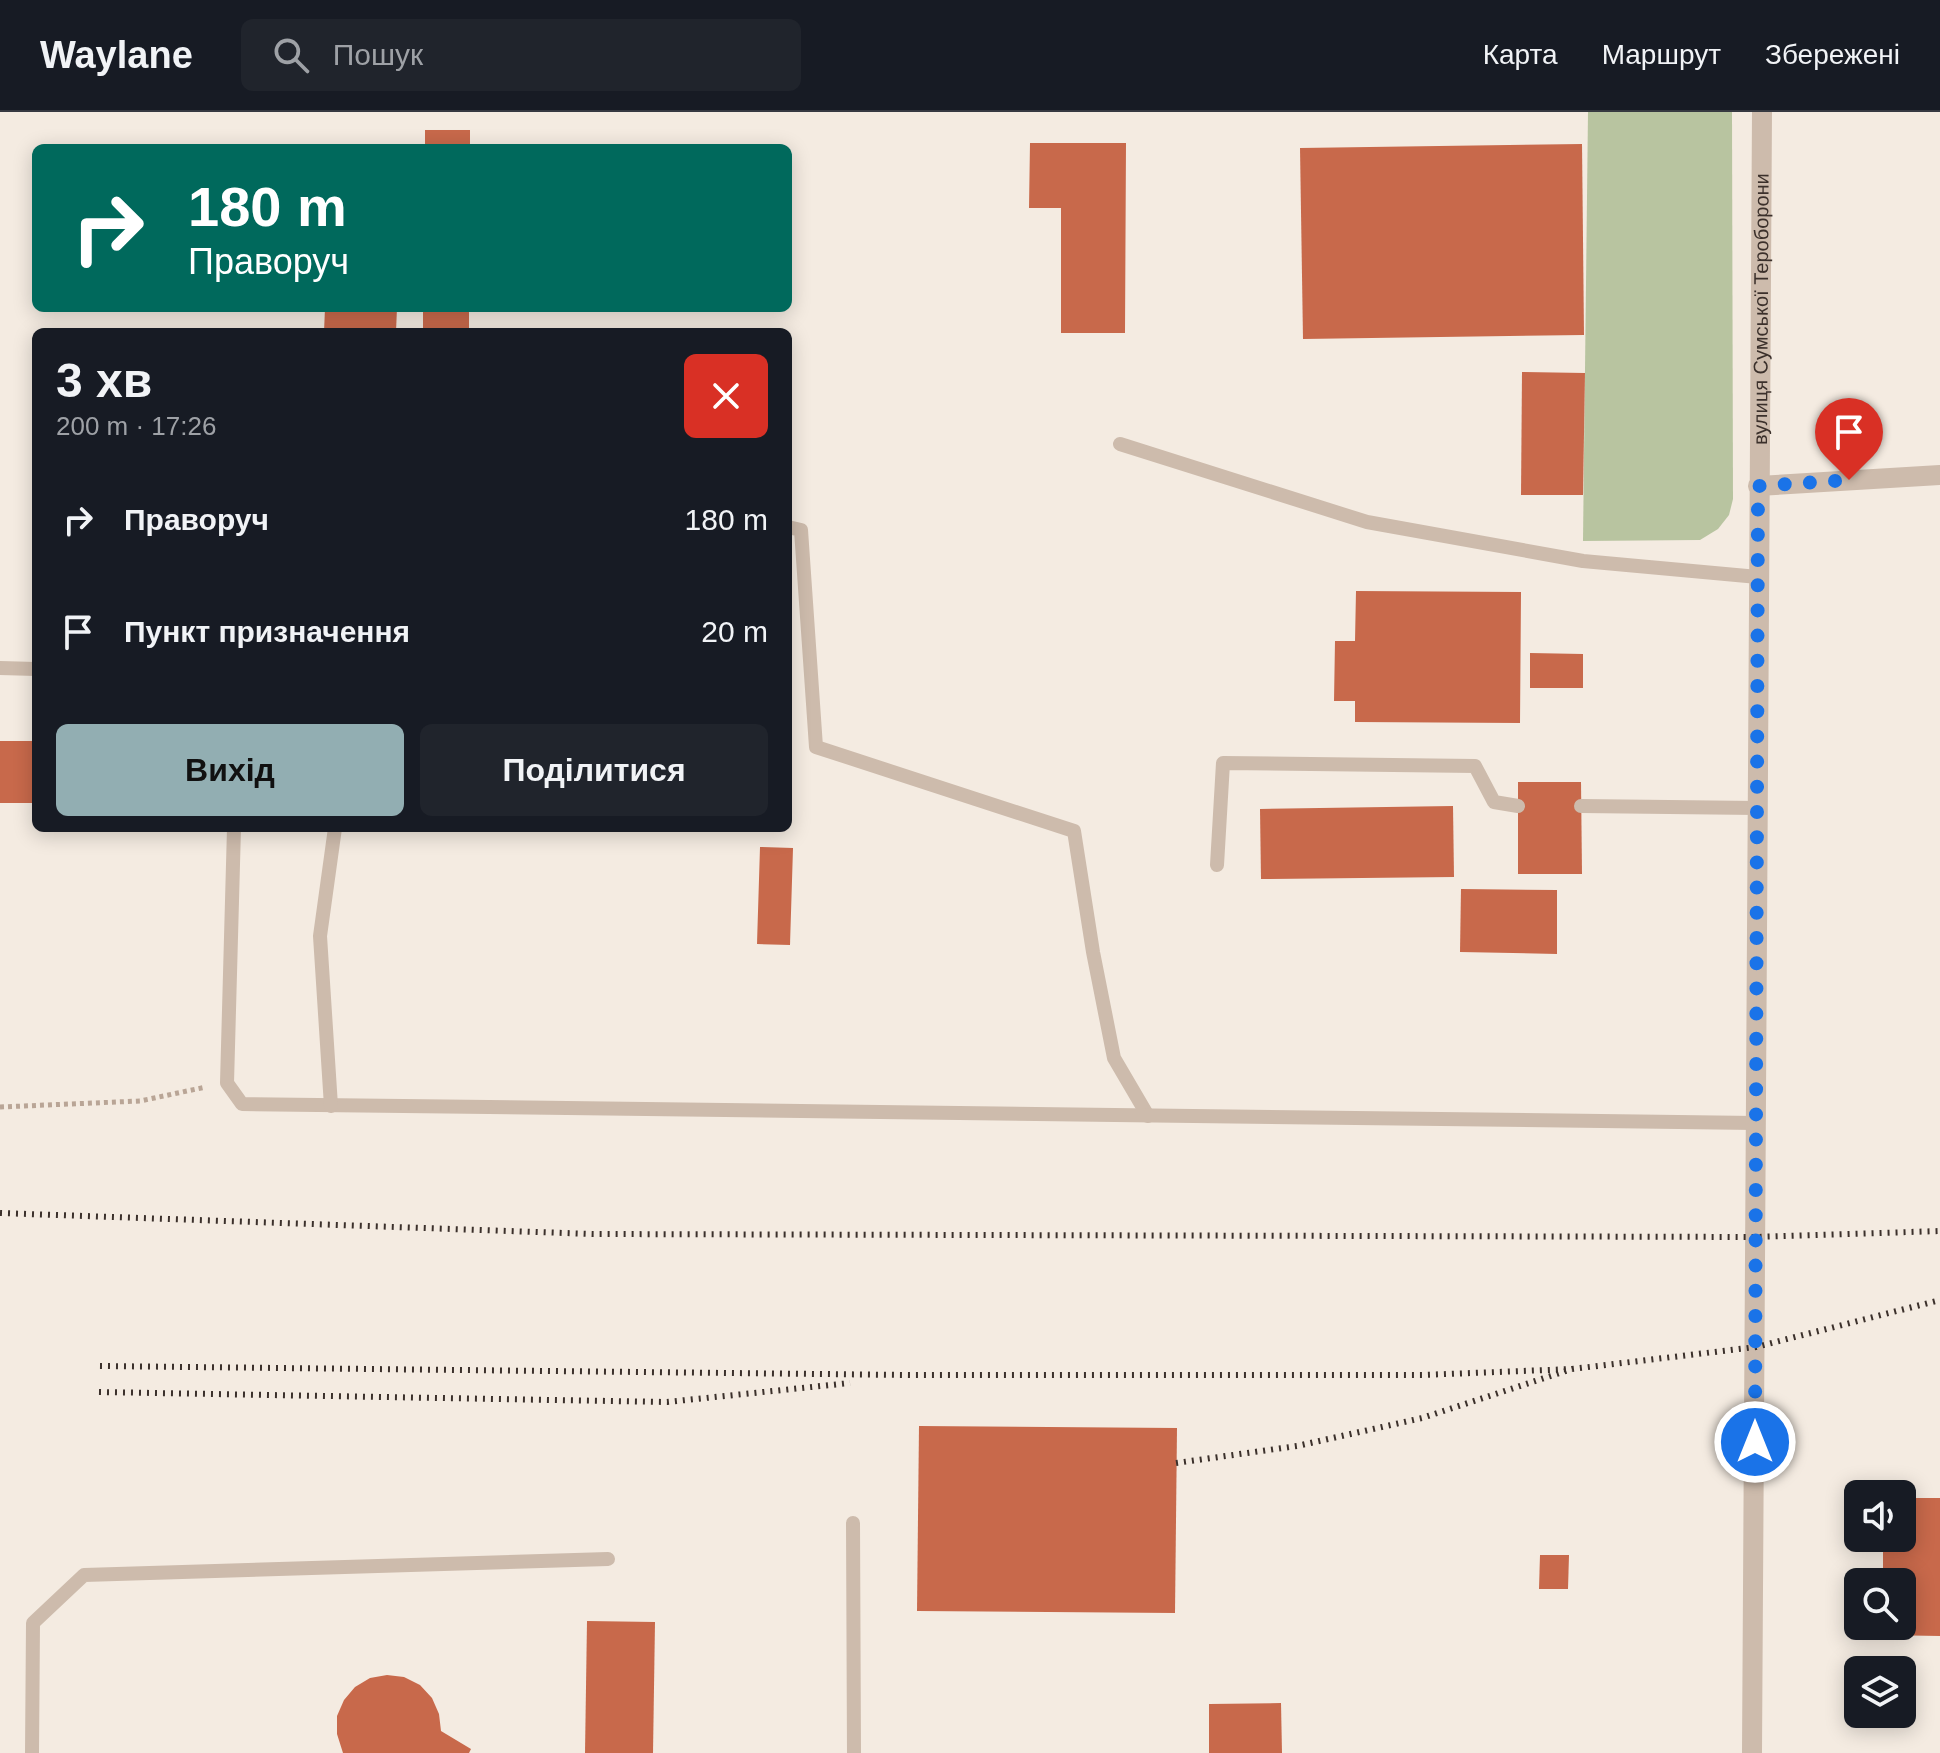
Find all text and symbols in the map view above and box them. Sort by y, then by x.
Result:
search box [241,19,801,91]
icon: search [269,33,313,77]
text: Waylane [40,34,193,76]
text: Пошук [333,38,423,71]
text: Карта [1483,39,1558,70]
text: Маршрут [1602,39,1721,70]
text: Збережені [1765,39,1900,70]
street label: вулиця Сумської Тероборони [1749,173,1773,445]
text: 180 m [188,175,347,238]
icon: right [56,176,160,280]
text: Праворуч [188,241,349,282]
text: 3 хв [56,354,152,407]
button: close [684,354,768,438]
pin [1815,398,1883,480]
icon: arrive [1827,410,1871,454]
text: 200 m · 17:26 [56,411,216,441]
icon: right [56,498,100,542]
text: Праворуч [124,503,269,536]
text: 180 m [685,503,768,536]
icon: arrive [56,610,100,654]
text: Пункт призначення [124,615,410,648]
text: 20 m [701,615,768,648]
button: Вихід [56,724,404,816]
button: Поділитися [420,724,768,816]
position arrow [1713,1400,1797,1484]
map controls [1844,1480,1916,1728]
button: sound [1844,1480,1916,1552]
button: search [1844,1568,1916,1640]
button: layers [1844,1656,1916,1728]

